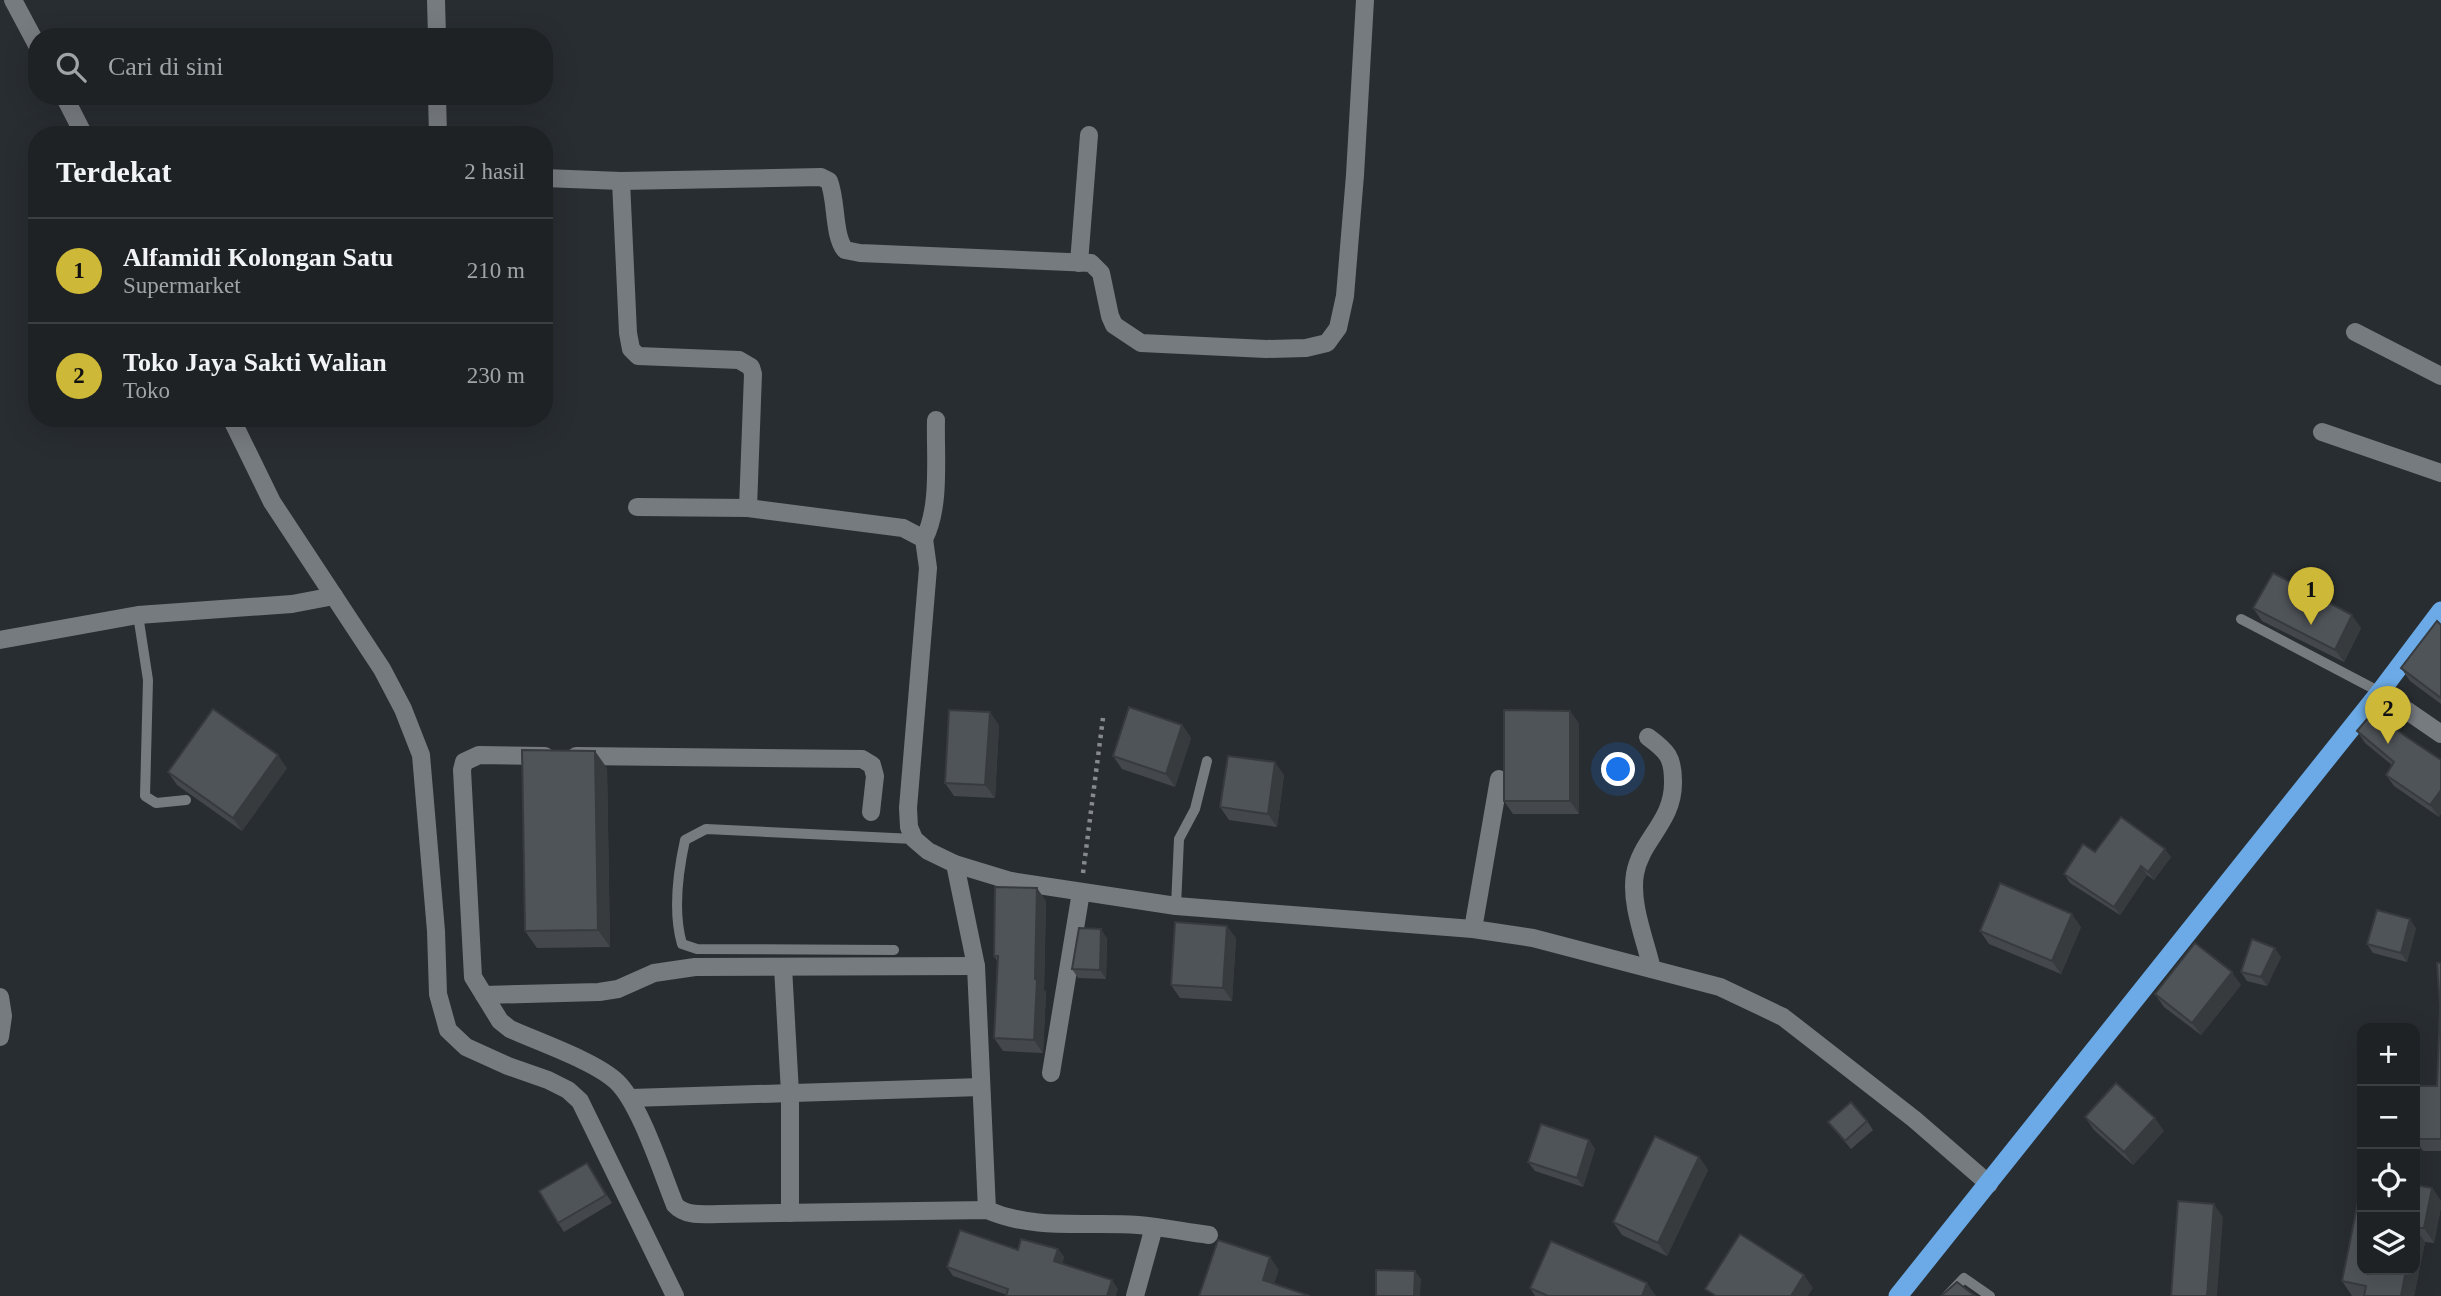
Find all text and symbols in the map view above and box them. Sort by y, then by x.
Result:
search box [28,28,553,105]
icon: search [52,48,90,86]
text: Cari di sini [108,52,224,81]
text: Terdekat [56,155,172,188]
text: 2 hasil [464,159,525,184]
text: Alfamidi Kolongan Satu [123,243,393,272]
text: 1 [73,258,85,283]
text: 210 m [467,258,525,283]
text: Supermarket [123,273,241,298]
text: Toko Jaya Sakti Walian [123,348,387,377]
text: 2 [73,363,85,388]
text: 230 m [467,363,525,388]
text: Toko [123,378,170,403]
pin: 1 [2288,567,2334,625]
pin: 2 [2365,686,2411,744]
your location [1601,752,1635,786]
map controls [2357,1023,2420,1275]
button: + [2357,1023,2420,1086]
button: − [2357,1086,2420,1149]
button: locate [2357,1149,2420,1212]
button: layers [2357,1212,2420,1275]

